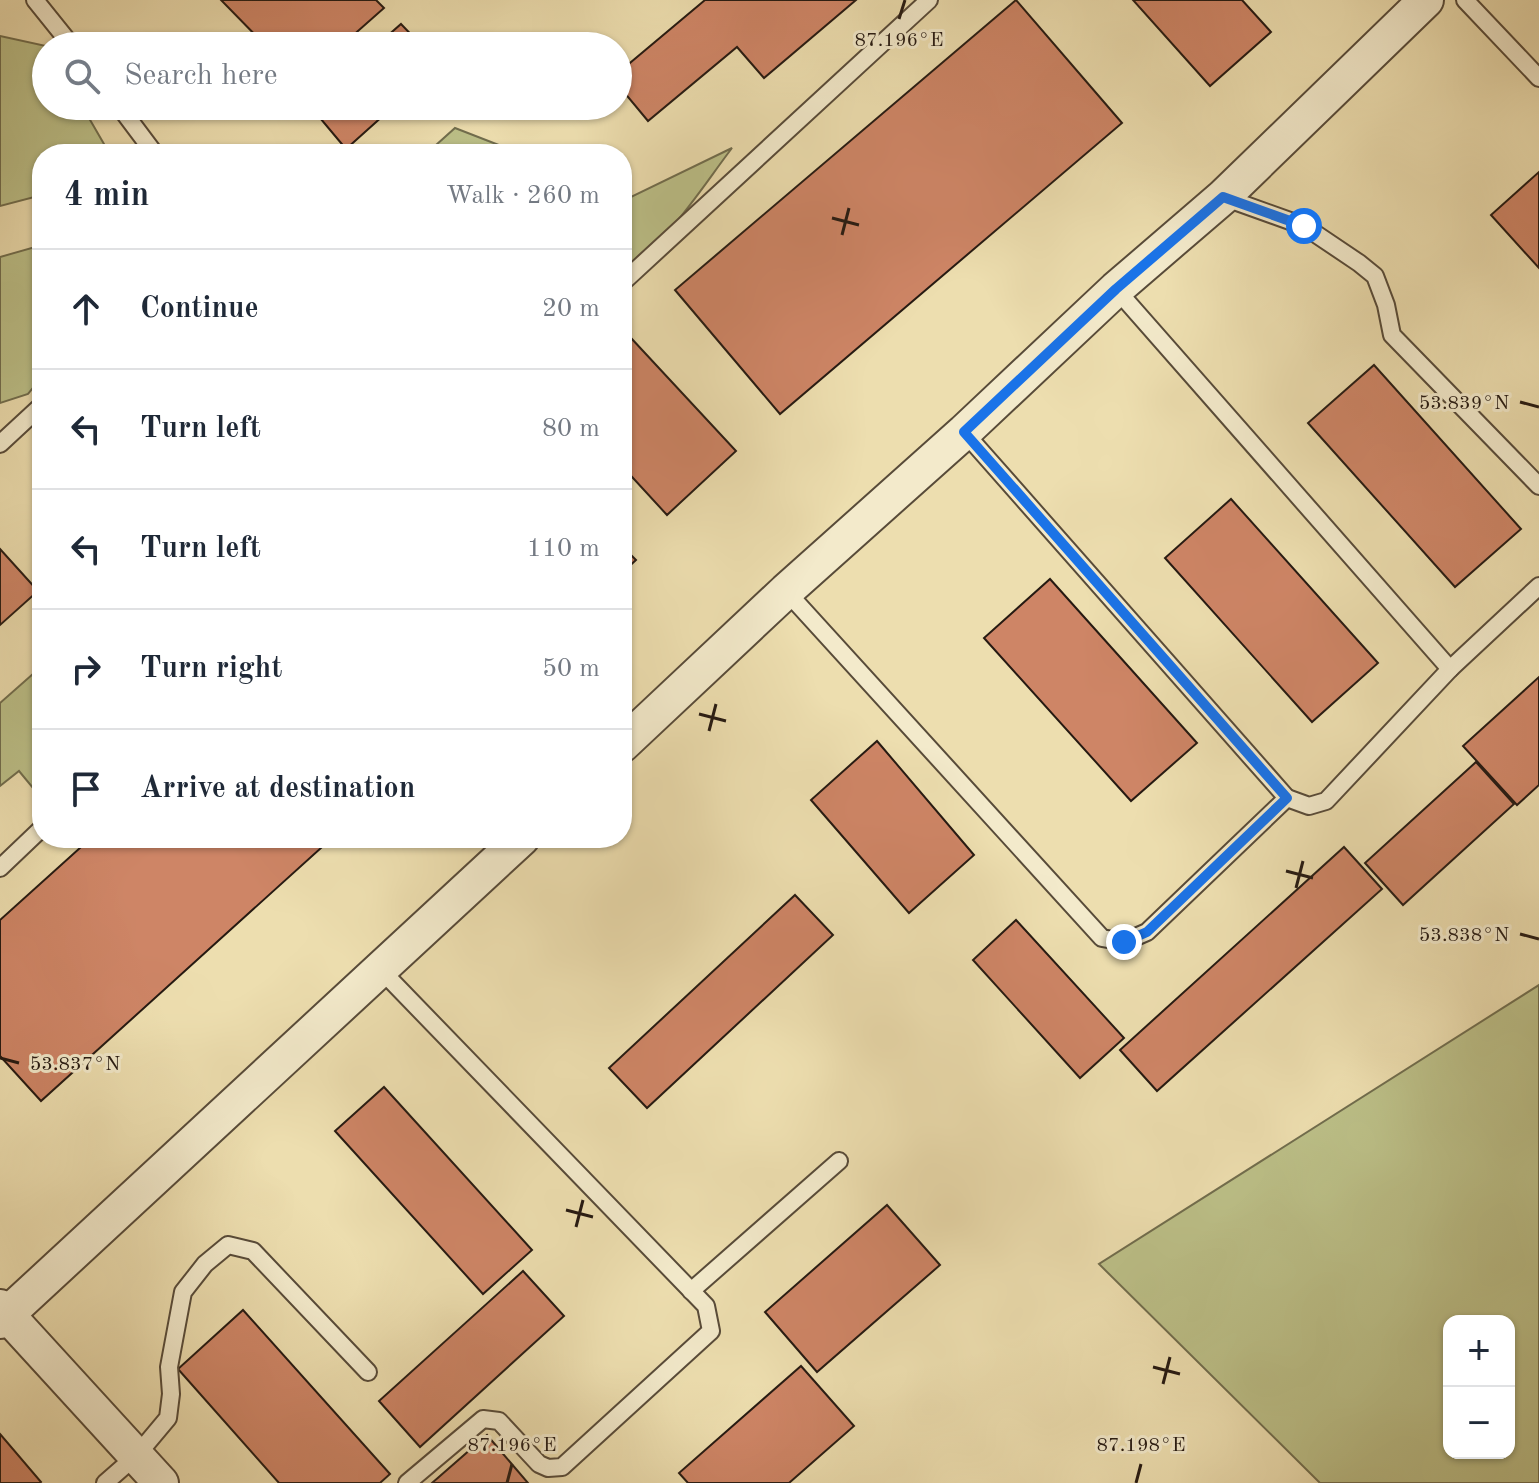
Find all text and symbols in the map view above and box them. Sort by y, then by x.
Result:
text: 87.196°E [855,31,944,51]
search box [32,32,632,120]
icon: search [60,54,104,98]
text: Search here [124,61,278,91]
text: 4 min [64,179,149,213]
text: Walk · 260 m [446,183,600,209]
route start [1286,208,1322,244]
icon: ahead [64,287,108,331]
text: Continue [140,294,259,324]
text: 20 m [542,296,600,322]
text: 53.839°N [1419,394,1509,414]
icon: left [64,407,108,451]
text: Turn left [140,414,261,444]
text: 80 m [542,416,600,442]
icon: left [64,527,108,571]
text: Turn left [140,534,261,564]
text: 110 m [527,536,600,562]
icon: right [64,647,108,691]
text: Turn right [140,654,282,684]
text: 50 m [542,656,600,682]
icon: arrive [64,767,108,811]
text: Arrive at destination [140,774,415,804]
route end [1106,924,1142,960]
text: 53.838°N [1419,926,1509,946]
text: 53.837°N [30,1055,120,1075]
map controls [1443,1315,1515,1459]
button: + [1443,1315,1515,1387]
button: − [1443,1387,1515,1459]
text: 87.196°E [468,1436,557,1456]
text: 87.198°E [1097,1436,1186,1456]

